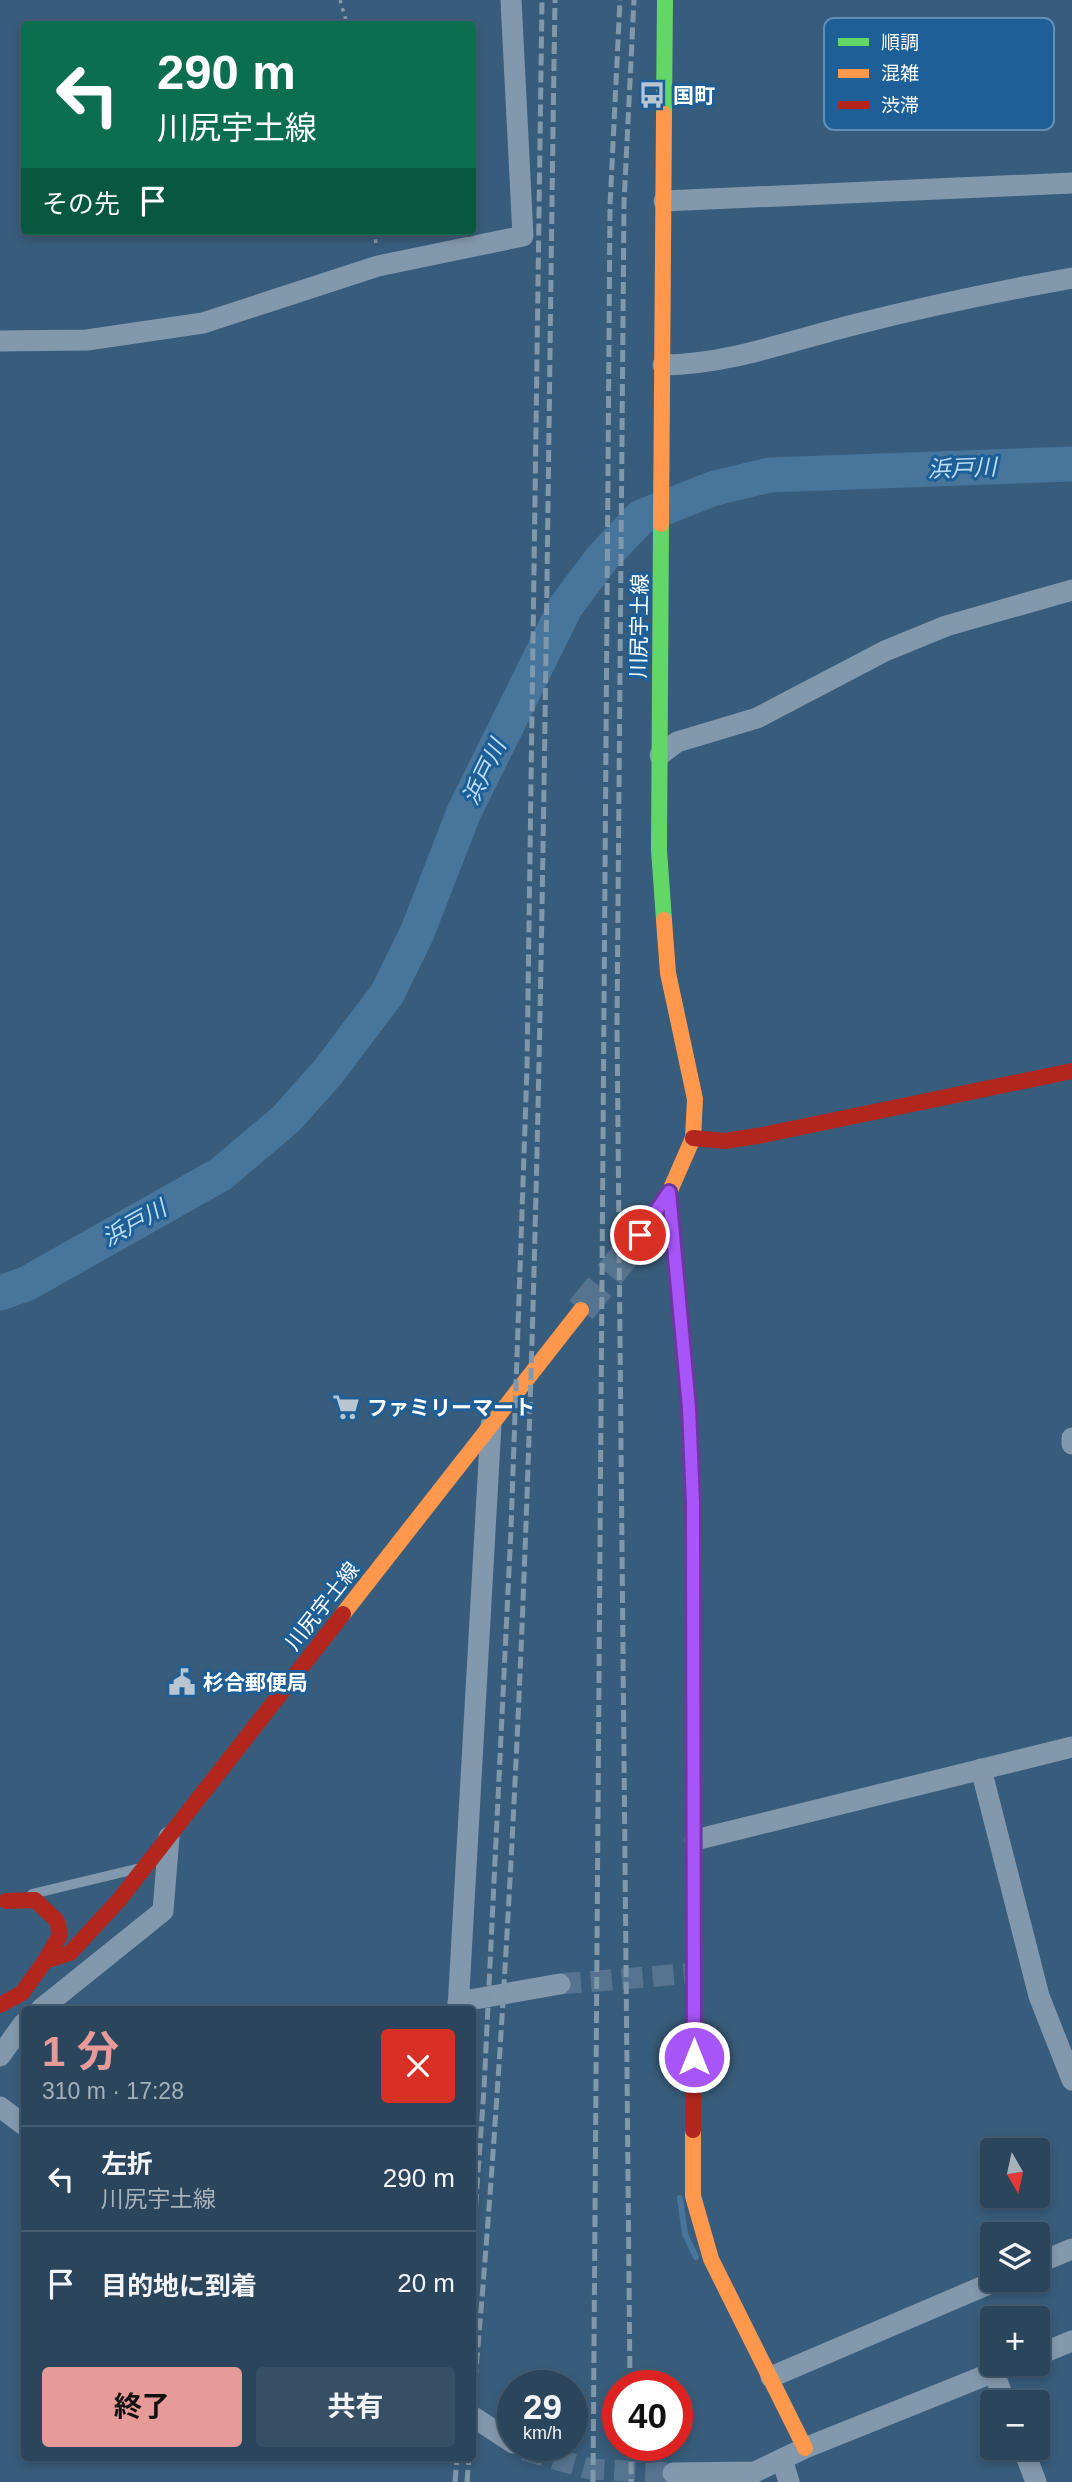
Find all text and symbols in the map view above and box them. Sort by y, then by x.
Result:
legend [824,18,1054,130]
text: 順調 [881,32,919,53]
text: 290 m [157,45,296,99]
icon: left [42,49,133,140]
text: 混雑 [881,63,919,84]
bus stop icon: 国町 [637,80,667,110]
place label: 国町 [673,84,715,107]
text: 渋滞 [881,95,919,116]
text: 川尻宇土線 [157,110,317,146]
icon: arrive [134,182,172,220]
text: その先 [42,189,120,219]
water label: 浜戸川 [927,454,1000,482]
street label: 川尻宇土線 [627,573,651,679]
water label: 浜戸川 [457,733,512,809]
water label: 浜戸川 [98,1193,173,1251]
pin [610,1205,670,1265]
icon: arrive [621,1216,659,1254]
supermarket icon: ファミリーマート [331,1392,361,1422]
place label: ファミリーマート [367,1396,535,1419]
street label: 川尻宇土線 [281,1558,363,1654]
public building icon: 杉合郵便局 [167,1667,197,1697]
place label: 杉合郵便局 [203,1671,308,1694]
position arrow [657,2020,731,2094]
text: 1 分 [42,2028,119,2075]
button: close [381,2029,455,2103]
text: 310 m · 17:28 [42,2078,184,2104]
north arrow [980,2138,1050,2208]
map controls [980,2138,1050,2460]
text: 左折 [101,2149,153,2179]
icon: left [42,2160,80,2198]
text: 290 m [383,2163,455,2193]
text: 川尻宇土線 [101,2186,216,2212]
button: layers [980,2222,1050,2292]
icon: arrive [42,2265,80,2303]
text: 20 m [397,2268,455,2298]
text: 目的地に到着 [101,2271,257,2301]
button: + [980,2306,1050,2376]
button: 終了 [42,2367,242,2447]
button: 共有 [256,2367,455,2447]
speed limit sign: 40 [602,2370,693,2461]
text: 29 [523,2387,562,2426]
button: − [980,2390,1050,2460]
text: km/h [523,2423,562,2443]

